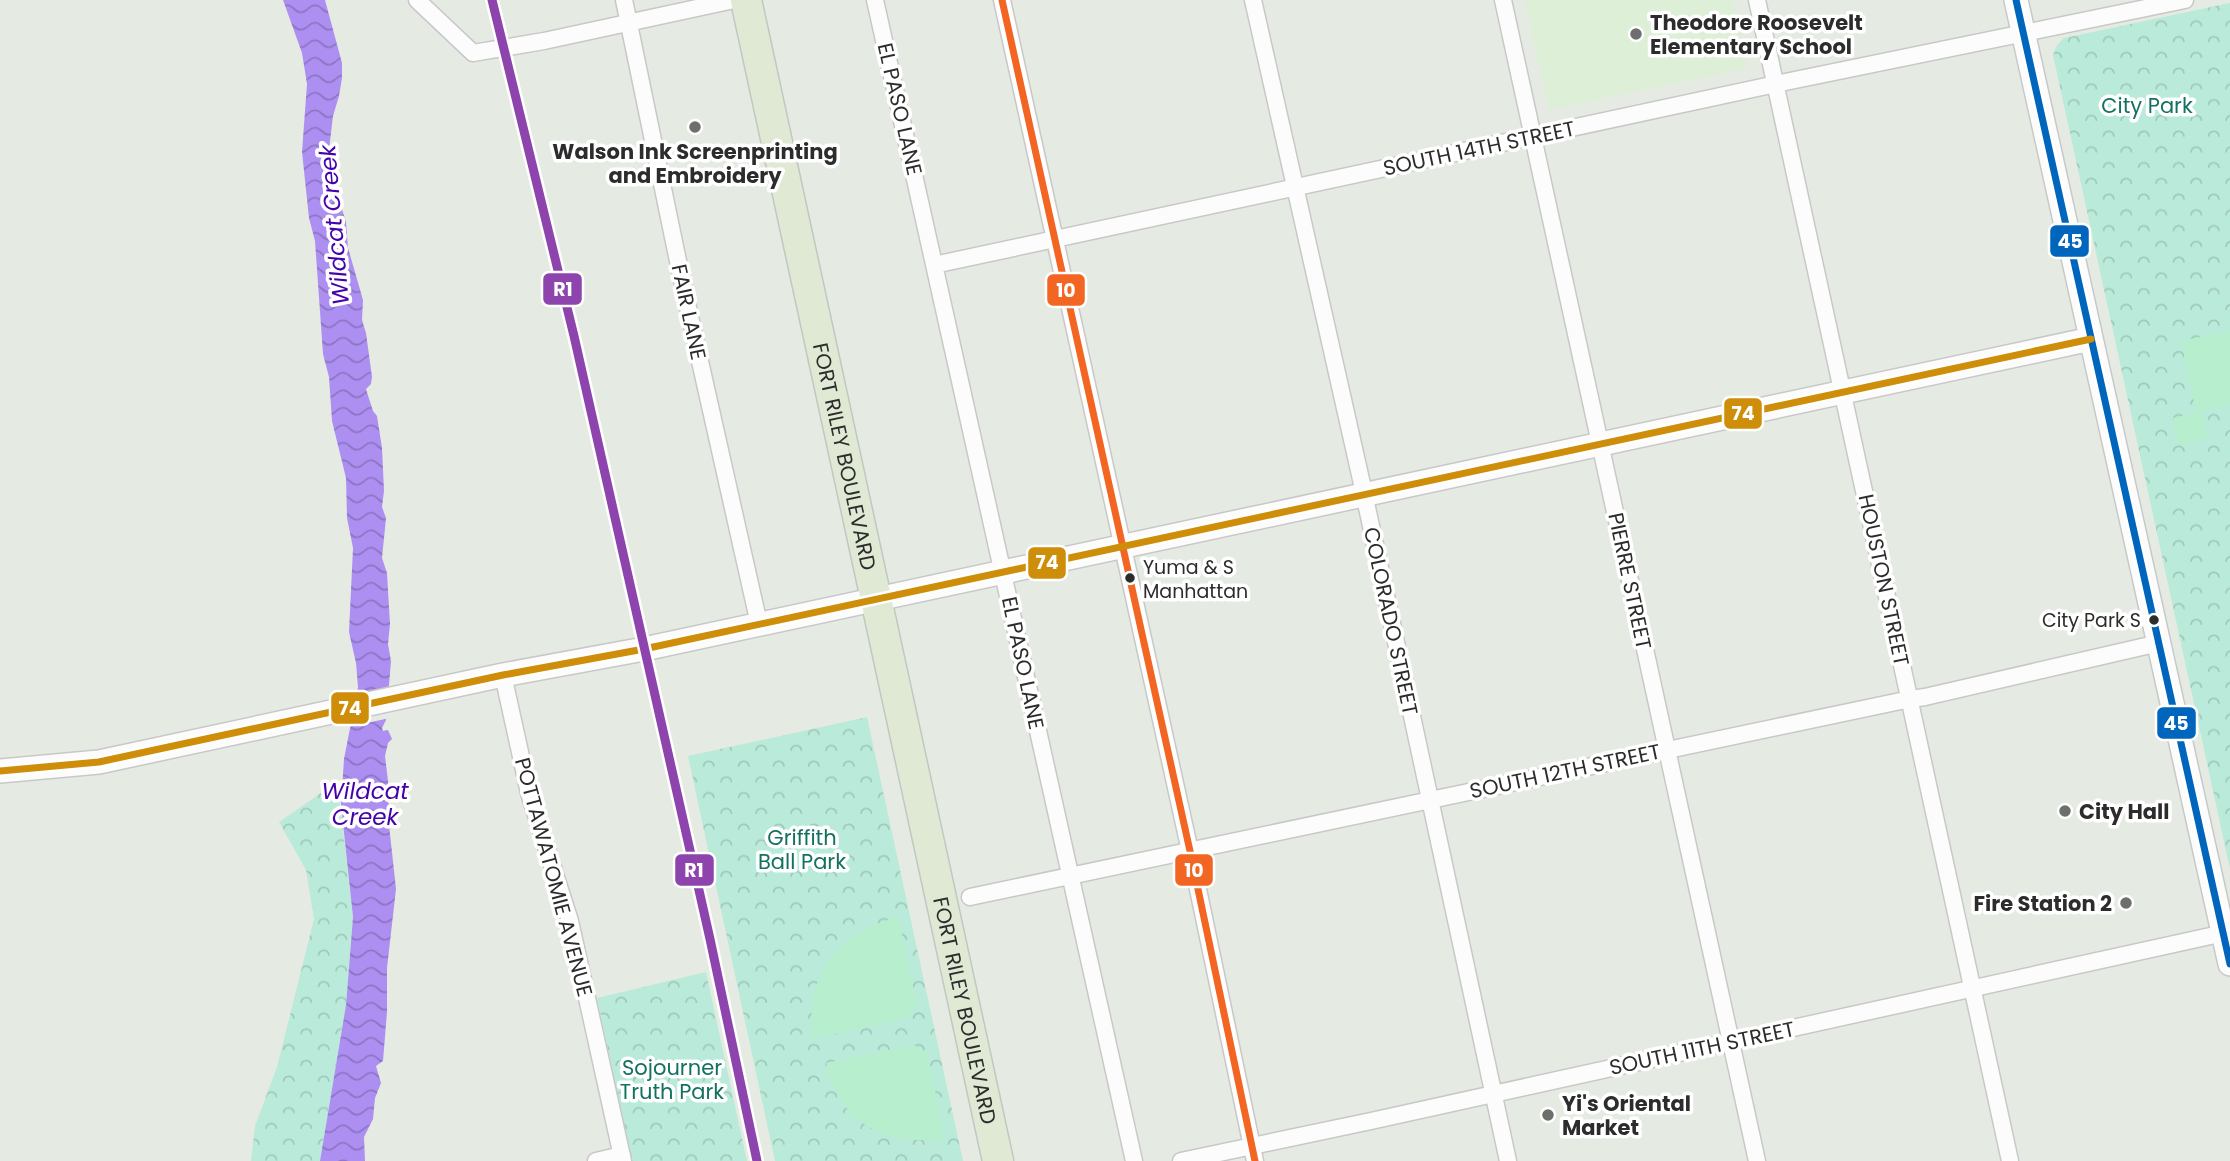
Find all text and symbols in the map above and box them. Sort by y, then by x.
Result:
place label: Theodore Roosevelt Elementary School [1650,8,1863,61]
marker: Theodore Roosevelt Elementary School [1628,26,1644,42]
street label: EL PASO LANE [871,40,929,178]
park label: City Park [2101,91,2193,120]
street label: SOUTH 14TH STREET [1380,114,1578,182]
marker: Walson Ink Screenprinting and Embroidery [687,119,703,135]
place label: Walson Ink Screenprinting and Embroidery [552,137,838,190]
water label: Wildcat Creek [311,142,357,306]
line badge: 45 [2049,224,2090,258]
text: 45 [2057,228,2083,255]
street label: FAIR LANE [665,262,713,362]
line badge: R1 [542,272,583,306]
line badge: 10 [1046,273,1086,307]
text: R1 [553,276,573,303]
text: 10 [1056,277,1076,304]
street label: FORT RILEY BOULEVARD [806,340,884,573]
line badge: 74 [1723,397,1763,430]
text: 74 [1731,400,1755,427]
street label: HOUSTON STREET [1852,491,1916,669]
street label: PIERRE STREET [1601,510,1659,652]
street label: COLORADO STREET [1357,524,1425,718]
line badge: 74 [1027,546,1067,580]
text: 74 [1035,549,1059,576]
place label: Yuma & S Manhattan [1143,554,1248,605]
marker: Yuma & S Manhattan [1123,571,1137,585]
street label: EL PASO LANE [995,594,1051,732]
place label: City Park S [2042,607,2141,634]
marker: City Park S [2147,613,2161,627]
line badge: 74 [330,691,370,725]
text: 74 [338,695,362,722]
line badge: 45 [2156,706,2197,740]
text: 45 [2163,710,2189,737]
street label: SOUTH 12TH STREET [1467,737,1663,805]
street label: POTTAWATOMIE AVENUE [508,754,600,1000]
water label: Wildcat Creek [321,775,409,833]
place label: City Hall [2079,797,2169,826]
marker: City Hall [2057,803,2073,819]
park label: Griffith Ball Park [758,823,846,876]
line badge: R1 [674,853,715,887]
line badge: 10 [1174,853,1214,887]
text: R1 [684,857,704,884]
text: 10 [1184,857,1204,884]
place label: Fire Station 2 [1974,889,2112,918]
street label: FORT RILEY BOULEVARD [927,894,1004,1127]
marker: Fire Station 2 [2118,895,2134,911]
street label: SOUTH 11TH STREET [1607,1014,1797,1082]
park label: Sojourner Truth Park [620,1053,724,1106]
place label: Yi's Oriental Market [1562,1089,1691,1142]
marker: Yi's Oriental Market [1540,1107,1556,1123]

